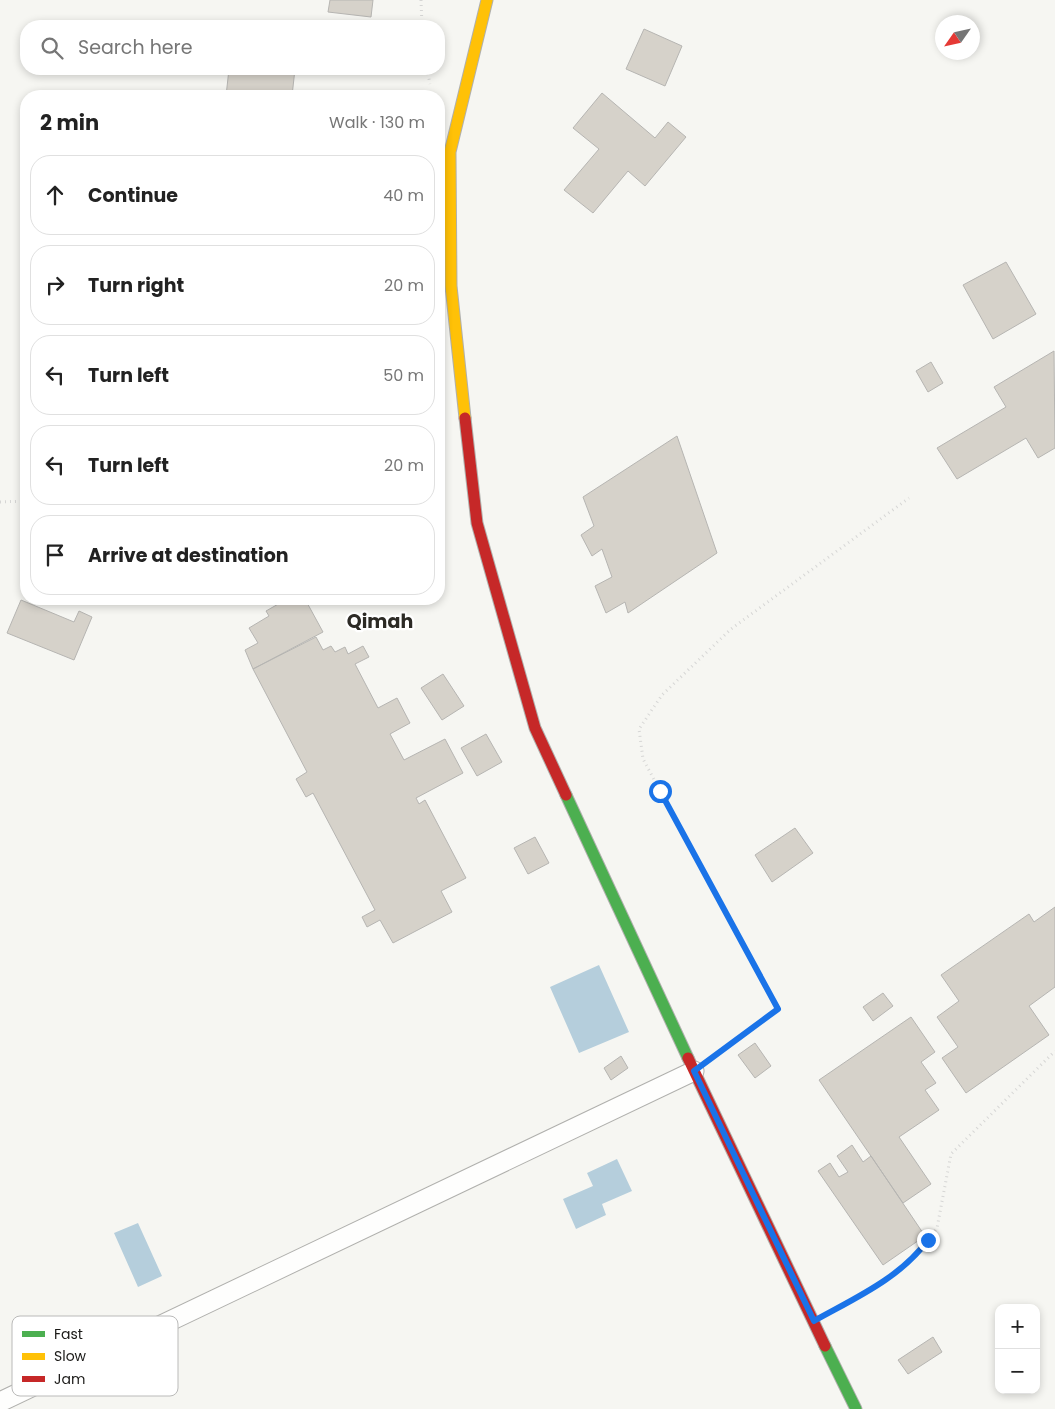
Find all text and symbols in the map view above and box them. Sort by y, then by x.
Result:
north arrow [935,15,980,60]
search box [20,20,445,75]
icon: search [38,34,66,62]
text: Search here [78,34,192,61]
text: 2 min [40,108,99,137]
text: Walk · 130 m [329,111,425,134]
icon: ahead [41,181,69,209]
text: Continue [88,182,178,209]
text: 40 m [383,184,424,207]
icon: right [41,271,69,299]
text: Turn right [88,272,184,299]
text: 20 m [384,274,424,297]
icon: left [41,361,69,389]
text: Turn left [88,362,169,389]
text: 50 m [383,364,424,387]
icon: left [41,451,69,479]
text: Turn left [88,452,169,479]
text: 20 m [384,454,424,477]
icon: arrive [41,541,69,569]
text: Arrive at destination [88,542,289,569]
district label: Qimah [347,608,413,635]
route start [649,780,672,803]
route end [917,1229,940,1252]
map controls [995,1304,1040,1394]
button: + [995,1304,1040,1349]
legend [12,1316,178,1396]
text: Fast [54,1324,83,1344]
text: Slow [54,1346,87,1366]
button: − [995,1349,1040,1394]
text: Jam [54,1369,85,1389]

